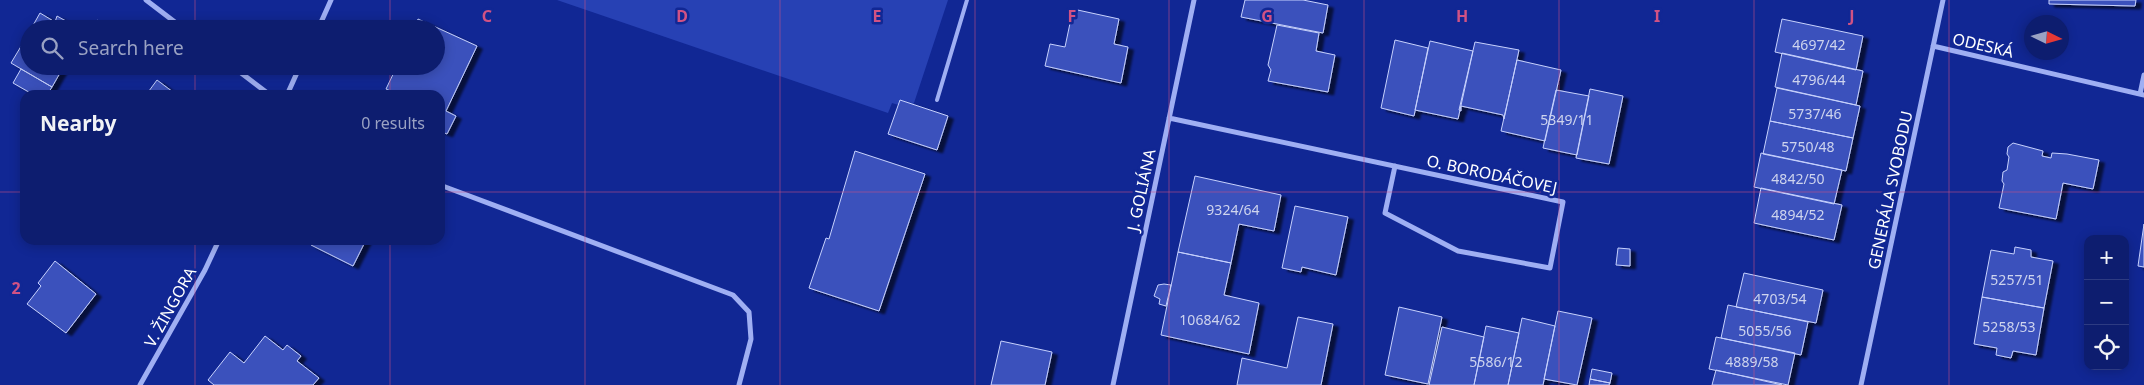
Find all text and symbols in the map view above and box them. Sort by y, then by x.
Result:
text: C [482,5,492,27]
text: D [676,5,688,27]
text: E [873,5,882,27]
text: F [1068,5,1076,27]
text: G [1261,5,1273,27]
text: H [1456,5,1468,27]
text: I [1654,5,1660,27]
text: J [1847,5,1855,27]
north arrow [2024,15,2069,60]
search box [20,20,445,75]
street label: ODESKÁ [1950,27,2016,63]
icon: search [38,34,66,62]
text: Search here [78,35,184,61]
house number: 4697/42 [1792,35,1846,54]
house number: 4796/44 [1792,70,1846,89]
house number: 5737/46 [1788,104,1842,123]
text: Nearby [40,109,116,137]
street label: GENERÁLA SVOBODU [1862,109,1918,271]
house number: 5349/11 [1540,110,1594,129]
text: 0 results [361,112,425,134]
house number: 5750/48 [1781,137,1835,156]
street label: J. GOLIÁNA [1121,146,1161,235]
street label: O. BORODÁČOVEJ [1425,149,1559,199]
house number: 4842/50 [1771,169,1825,188]
house number: 9324/64 [1206,200,1260,219]
house number: 4894/52 [1771,205,1825,224]
map controls [2084,235,2129,370]
button: + [2084,235,2129,280]
street label: V. ŽINGORA [139,262,201,351]
house number: 5257/51 [1990,270,2044,289]
text: 2 [11,277,21,299]
button: − [2084,280,2129,325]
house number: 4703/54 [1753,289,1807,308]
house number: 10684/62 [1179,310,1241,329]
house number: 5258/53 [1982,317,2036,336]
house number: 5055/56 [1738,321,1792,340]
button: locate [2084,325,2129,370]
house number: 5586/12 [1469,352,1523,371]
house number: 4889/58 [1725,352,1779,371]

